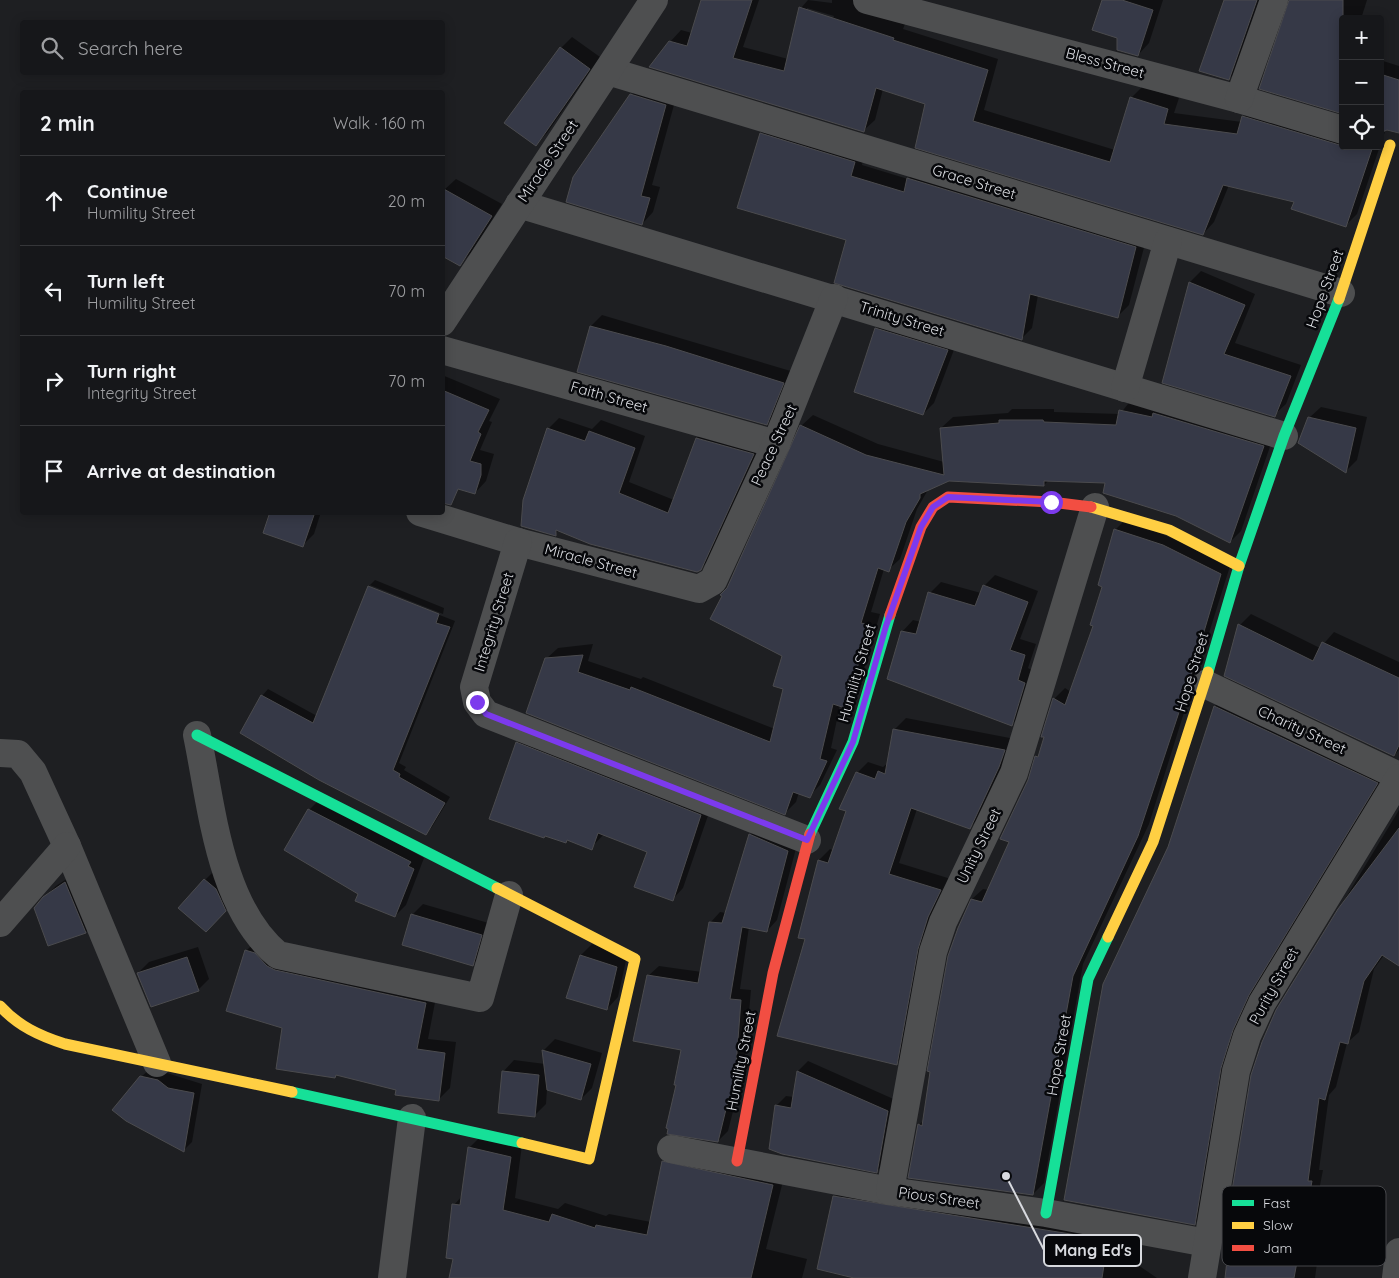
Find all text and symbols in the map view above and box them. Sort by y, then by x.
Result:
map controls [1339,15,1384,150]
button: + [1339,15,1384,60]
search box [20,20,445,75]
icon: search [38,34,66,62]
text: Search here [78,36,183,60]
street label: Bless Street [1064,43,1147,82]
button: − [1339,60,1384,105]
button: locate [1339,105,1384,150]
text: 2 min [40,110,95,136]
text: Walk · 160 m [333,113,425,133]
street label: Miracle Street [513,116,582,205]
street label: Grace Street [930,160,1018,203]
text: Continue [87,179,168,203]
icon: ahead [40,187,68,215]
text: 20 m [388,191,425,211]
text: Humility Street [87,203,195,223]
street label: Hope Street [1301,247,1348,331]
text: Turn left [87,269,165,293]
icon: left [40,277,68,305]
text: 70 m [388,281,425,301]
text: Humility Street [87,293,195,313]
street label: Trinity Street [857,297,947,340]
text: Turn right [87,359,176,383]
icon: right [40,367,68,395]
text: 70 m [388,371,425,391]
street label: Faith Street [568,376,650,417]
text: Integrity Street [87,383,197,403]
street label: Peace Street [746,401,801,489]
icon: arrive [40,457,68,485]
text: Arrive at destination [87,459,276,483]
route start [1040,491,1063,514]
street label: Miracle Street [543,539,639,582]
street label: Integrity Street [469,570,518,674]
street label: Humility Street [833,621,880,724]
street label: Hope Street [1170,630,1213,714]
route end [466,691,489,714]
street label: Charity Street [1255,701,1349,758]
street label: Unity Street [952,805,1005,886]
street label: Purity Street [1245,944,1302,1028]
street label: Humility Street [721,1009,760,1113]
street label: Hope Street [1042,1013,1075,1097]
street label: Pious Street [897,1182,981,1213]
legend [1222,1186,1386,1266]
text: Fast [1263,1194,1291,1212]
text: Slow [1263,1216,1293,1234]
callout: Mang Ed's [1044,1235,1141,1266]
text: Jam [1263,1239,1292,1257]
text: Mang Ed's [1054,1240,1132,1260]

